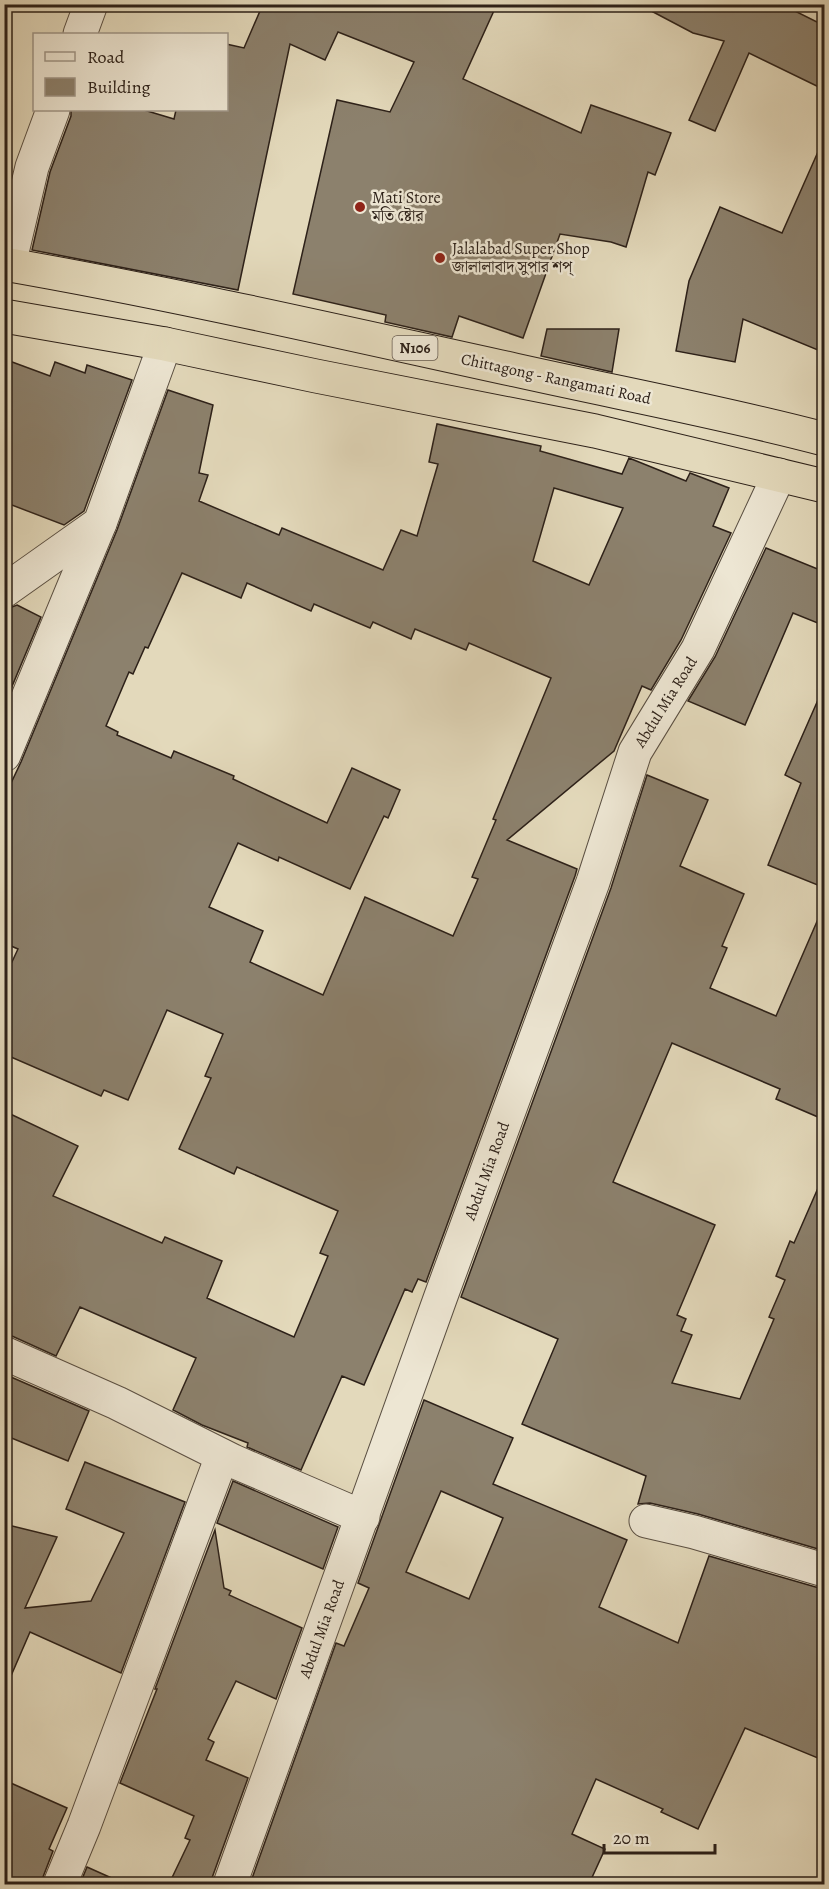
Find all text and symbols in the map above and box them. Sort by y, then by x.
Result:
legend [33,33,228,111]
text: Road [87,45,125,69]
text: Building [87,75,151,99]
place label: Mati Store মতি ষ্টোর [371,187,441,227]
marker: Mati Store মতি ষ্টোর [353,200,367,214]
place label: Jalalabad Super Shop জালালাবাদ সুপার শপ্ [451,238,590,278]
marker: Jalalabad Super Shop জালালাবাদ সুপার শপ্ [433,251,447,265]
road number: N106 [392,336,438,360]
street label: Chittagong - Rangamati Road [459,348,653,410]
street label: Abdul Mia Road [629,652,703,752]
street label: Abdul Mia Road [459,1118,515,1224]
street label: Abdul Mia Road [294,1576,350,1682]
scale bar [604,1817,715,1855]
text: 20 m [613,1826,650,1850]

